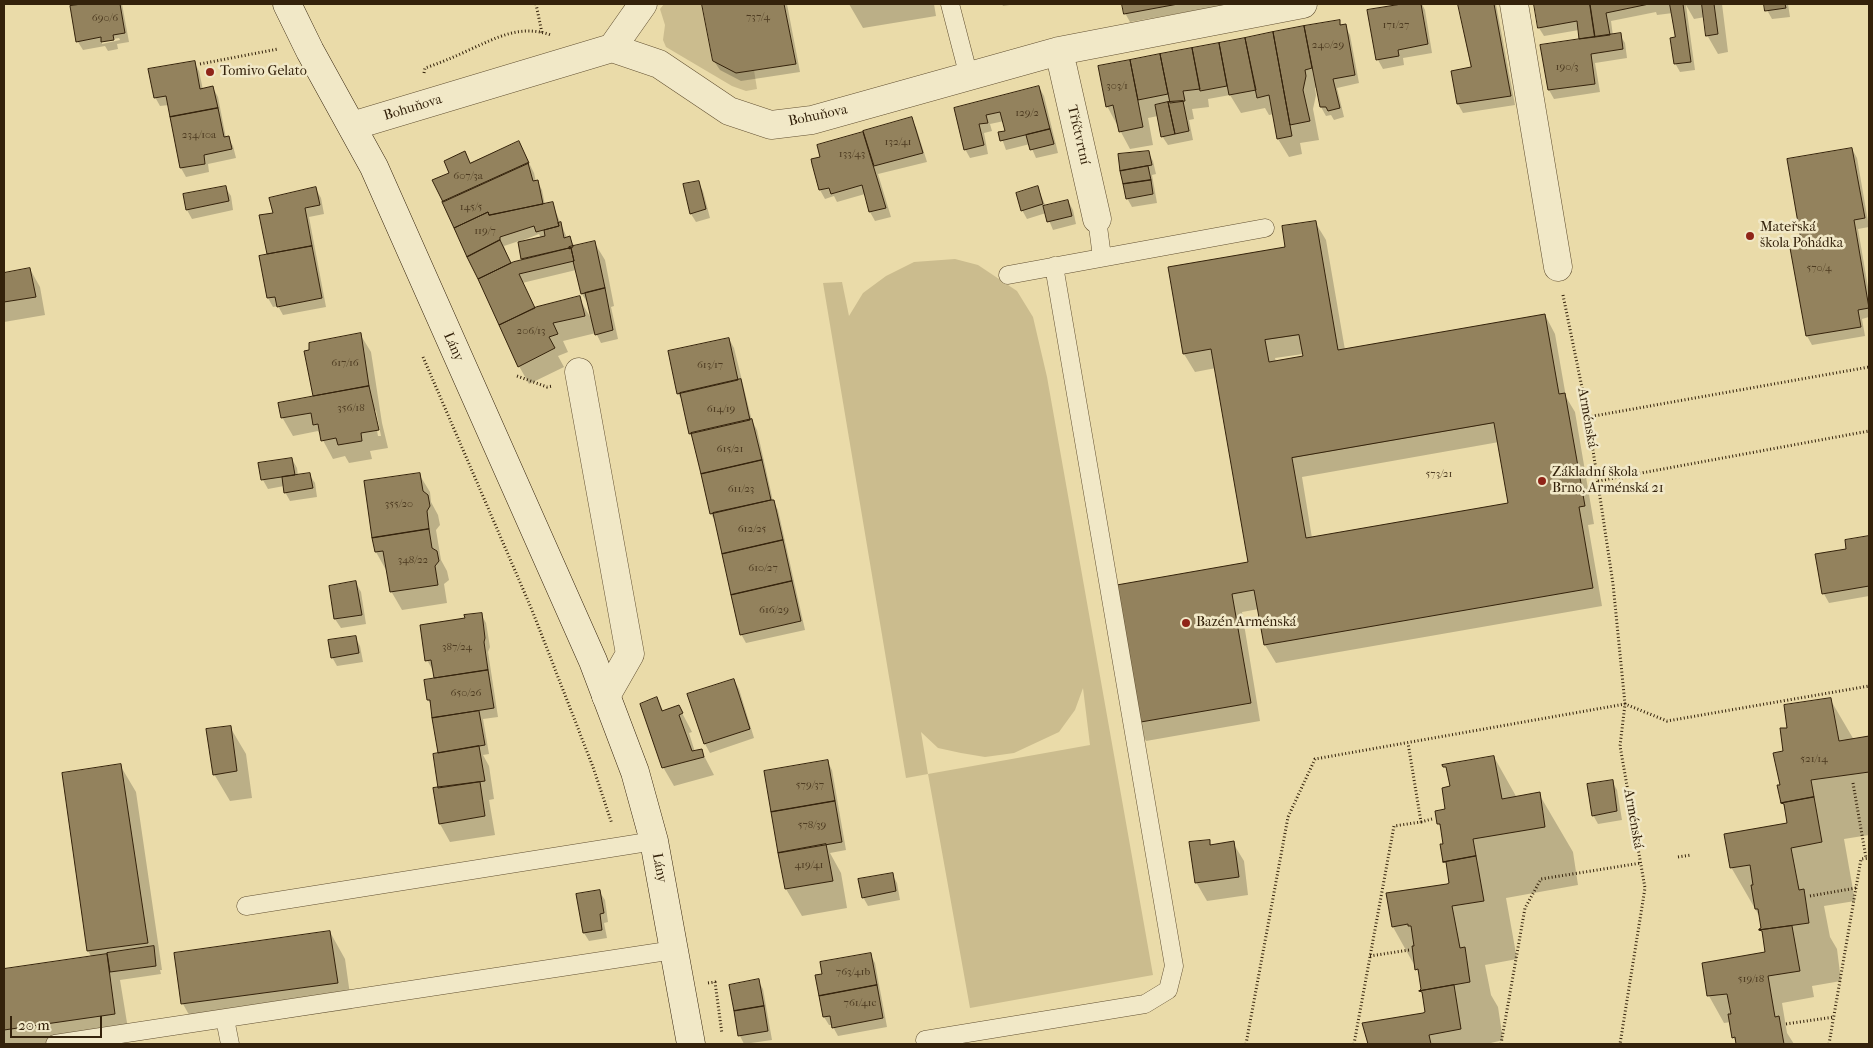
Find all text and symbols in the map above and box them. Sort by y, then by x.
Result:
house number: 737/4 [746,10,770,24]
house number: 690/6 [92,11,118,25]
house number: 171/27 [1383,18,1409,32]
house number: 240/29 [1312,38,1344,52]
house number: 190/3 [1556,60,1578,74]
place label: Tomivo Gelato [220,64,307,80]
marker: Tomivo Gelato [204,66,216,78]
house number: 303/1 [1106,79,1128,93]
street label: Bohuňova [382,91,444,125]
street label: Bohuňova [787,102,849,130]
street label: Tříčtvrtní [1063,104,1093,166]
house number: 129/2 [1015,106,1039,120]
house number: 234/10a [182,128,216,142]
house number: 132/41 [885,135,911,149]
house number: 133/43 [839,147,865,161]
house number: 607/3a [453,169,483,183]
house number: 145/5 [460,200,482,214]
place label: Mateřská škola Pohádka [1760,220,1843,252]
house number: 119/7 [474,224,496,238]
marker: Mateřská škola Pohádka [1744,230,1756,242]
house number: 570/4 [1807,261,1831,275]
house number: 206/13 [517,324,545,338]
street label: Lány [439,330,467,364]
house number: 617/16 [331,356,359,370]
house number: 613/17 [697,358,723,372]
street label: Arménská [1573,387,1601,449]
house number: 356/18 [337,401,365,415]
house number: 614/19 [707,402,735,416]
house number: 615/21 [717,442,743,456]
place label: Základní škola Brno, Arménská 21 [1552,465,1664,498]
house number: 573/21 [1426,467,1452,481]
marker: Základní škola Brno, Arménská 21 [1536,475,1548,487]
house number: 611/23 [728,482,754,496]
house number: 355/20 [385,497,413,511]
house number: 612/25 [738,522,766,536]
house number: 348/22 [398,553,428,567]
house number: 610/27 [748,561,778,575]
house number: 616/29 [759,603,789,617]
place label: Bazén Arménská [1196,615,1296,631]
marker: Bazén Arménská [1180,617,1192,629]
house number: 387/24 [442,640,472,654]
house number: 650/26 [450,686,482,700]
house number: 521/14 [1800,752,1828,766]
house number: 579/37 [796,778,824,792]
street label: Arménská [1619,788,1647,850]
house number: 578/39 [798,818,826,832]
street label: Lány [648,852,670,884]
house number: 419/41 [795,858,823,872]
house number: 763/41b [836,965,870,979]
house number: 519/18 [1738,972,1764,986]
house number: 761/41c [844,996,876,1010]
scale bar [12,1006,105,1038]
text: 20 m [18,1016,50,1034]

